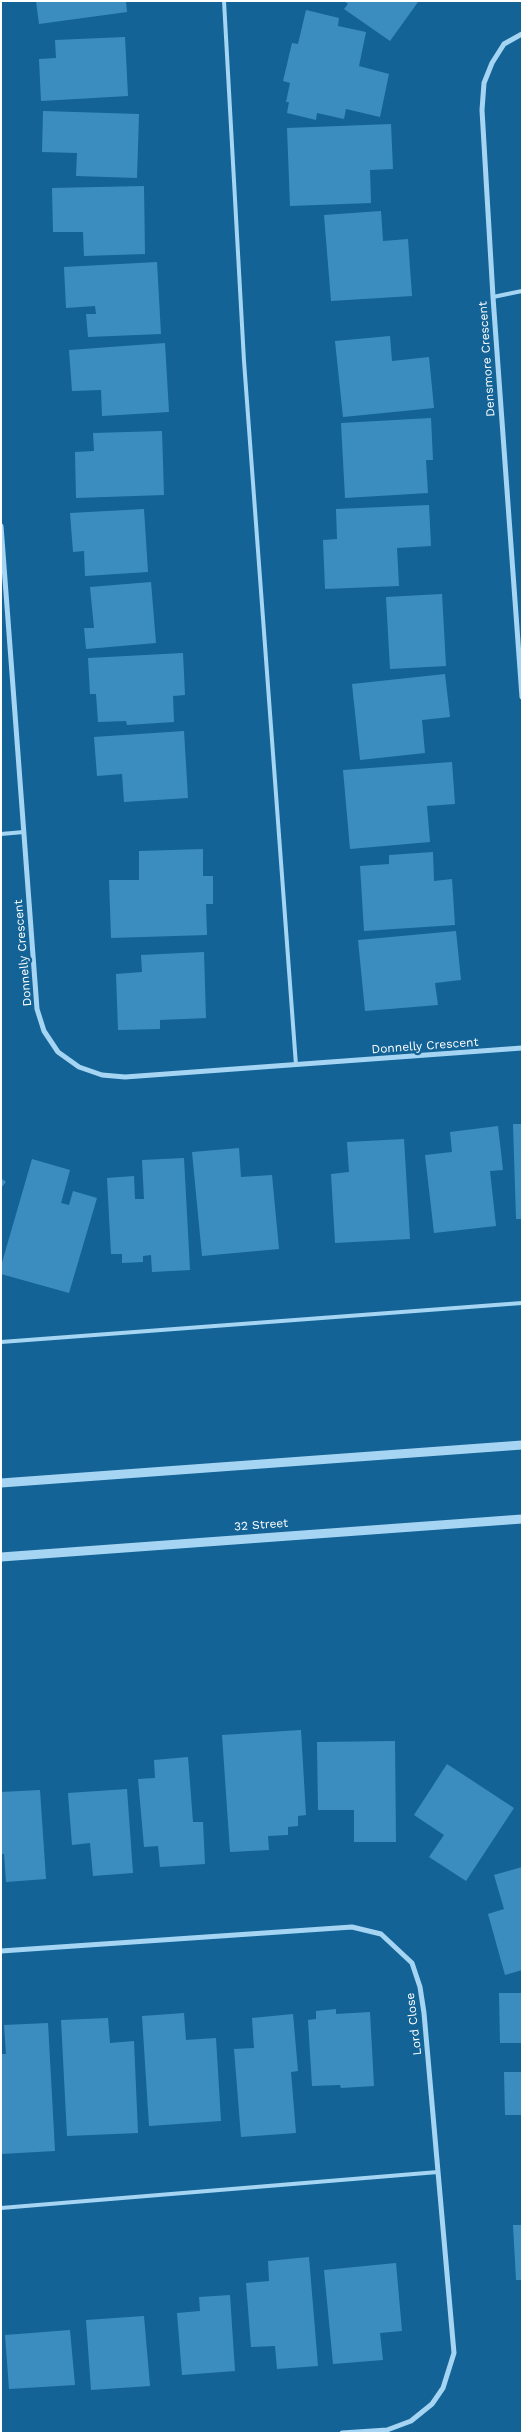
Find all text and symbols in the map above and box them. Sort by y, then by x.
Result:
street label: Densmore Crescent [476,301,498,417]
street label: Donnelly Crescent [11,899,35,1007]
street label: Donnelly Crescent [371,1035,479,1057]
street label: 32 Street [233,1516,289,1534]
street label: Lord Close [403,1992,425,2056]

